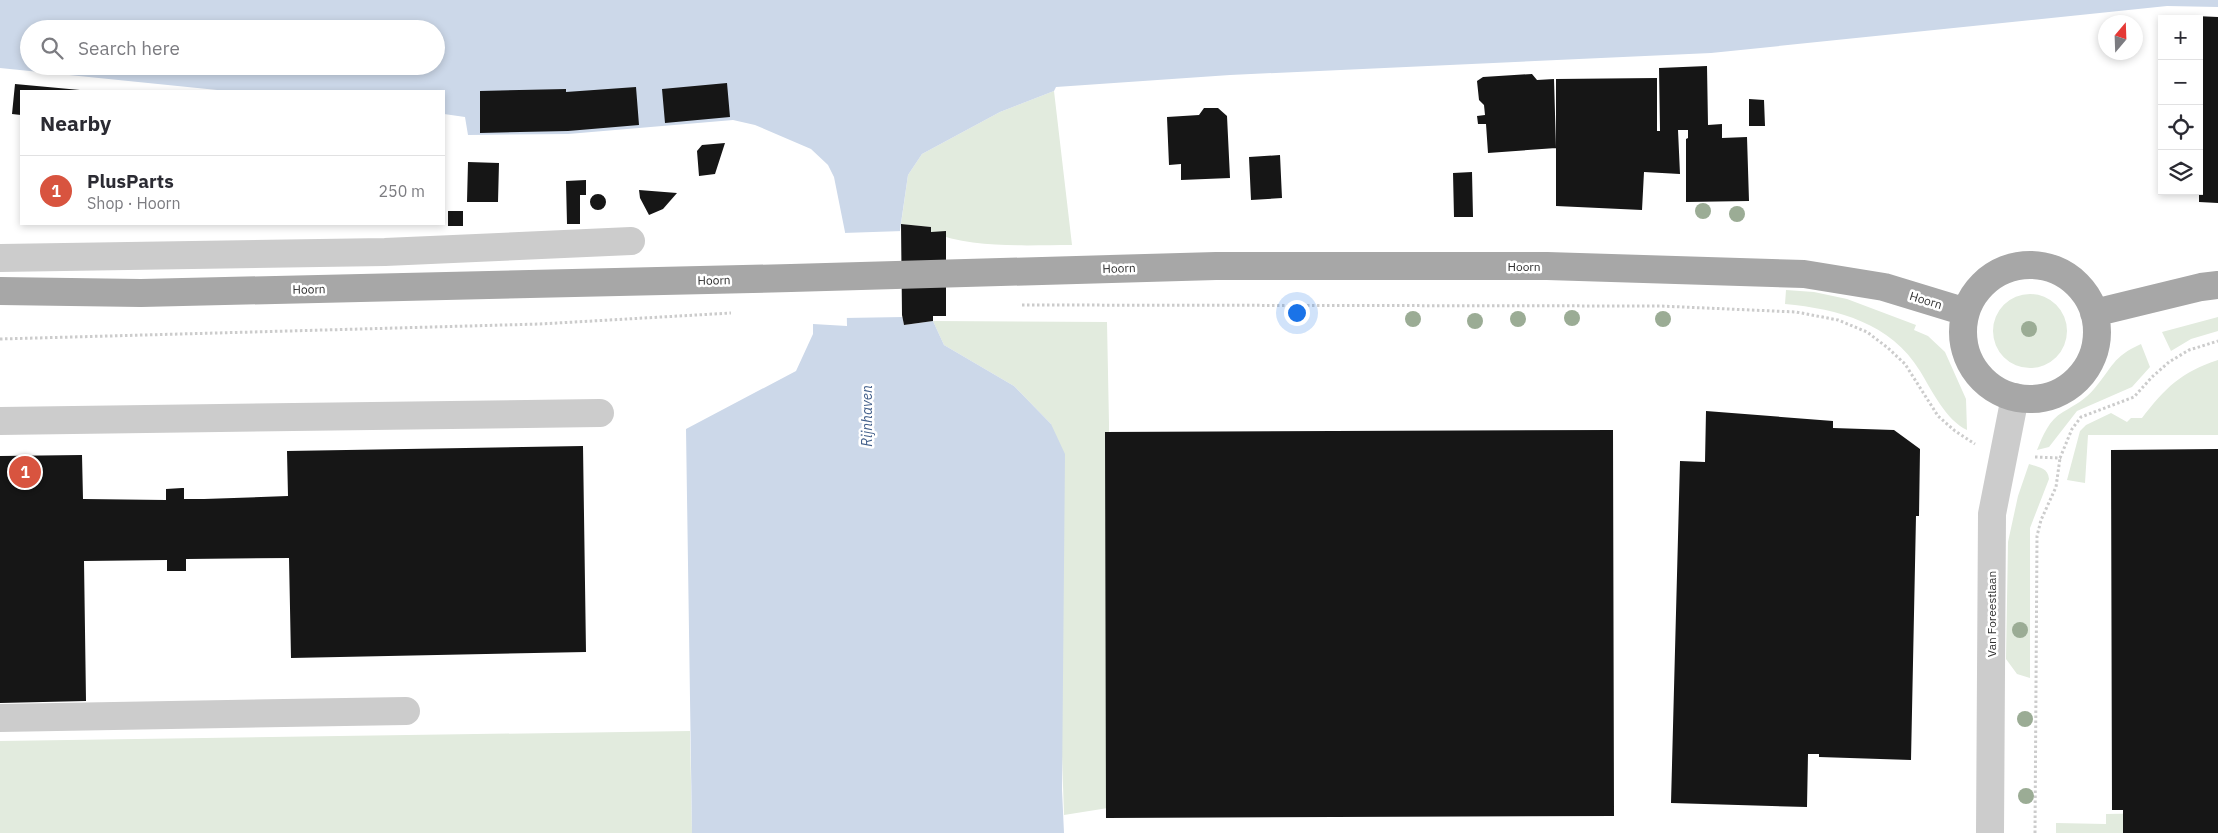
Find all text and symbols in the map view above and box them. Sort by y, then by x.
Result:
north arrow [2098,15,2143,60]
map controls [2158,15,2203,195]
button: + [2158,15,2203,60]
search box [20,20,445,75]
icon: search [38,34,66,62]
text: Search here [78,36,180,60]
button: − [2158,60,2203,105]
button: locate [2158,105,2203,150]
text: Nearby [40,109,111,137]
button: layers [2158,150,2203,195]
text: PlusParts [87,169,174,193]
text: 1 [51,181,61,201]
text: 250 m [378,181,425,201]
text: Shop · Hoorn [87,193,181,213]
street label: Hoorn [1507,259,1541,274]
street label: Hoorn [1102,260,1136,276]
street label: Hoorn [697,272,731,288]
street label: Hoorn [292,281,326,297]
street label: Hoorn [1908,288,1944,312]
your location [1284,300,1310,326]
water label: Rijnhaven [858,385,876,447]
pin: 1 [9,453,41,491]
street label: Van Foreestlaan [1984,571,1999,657]

